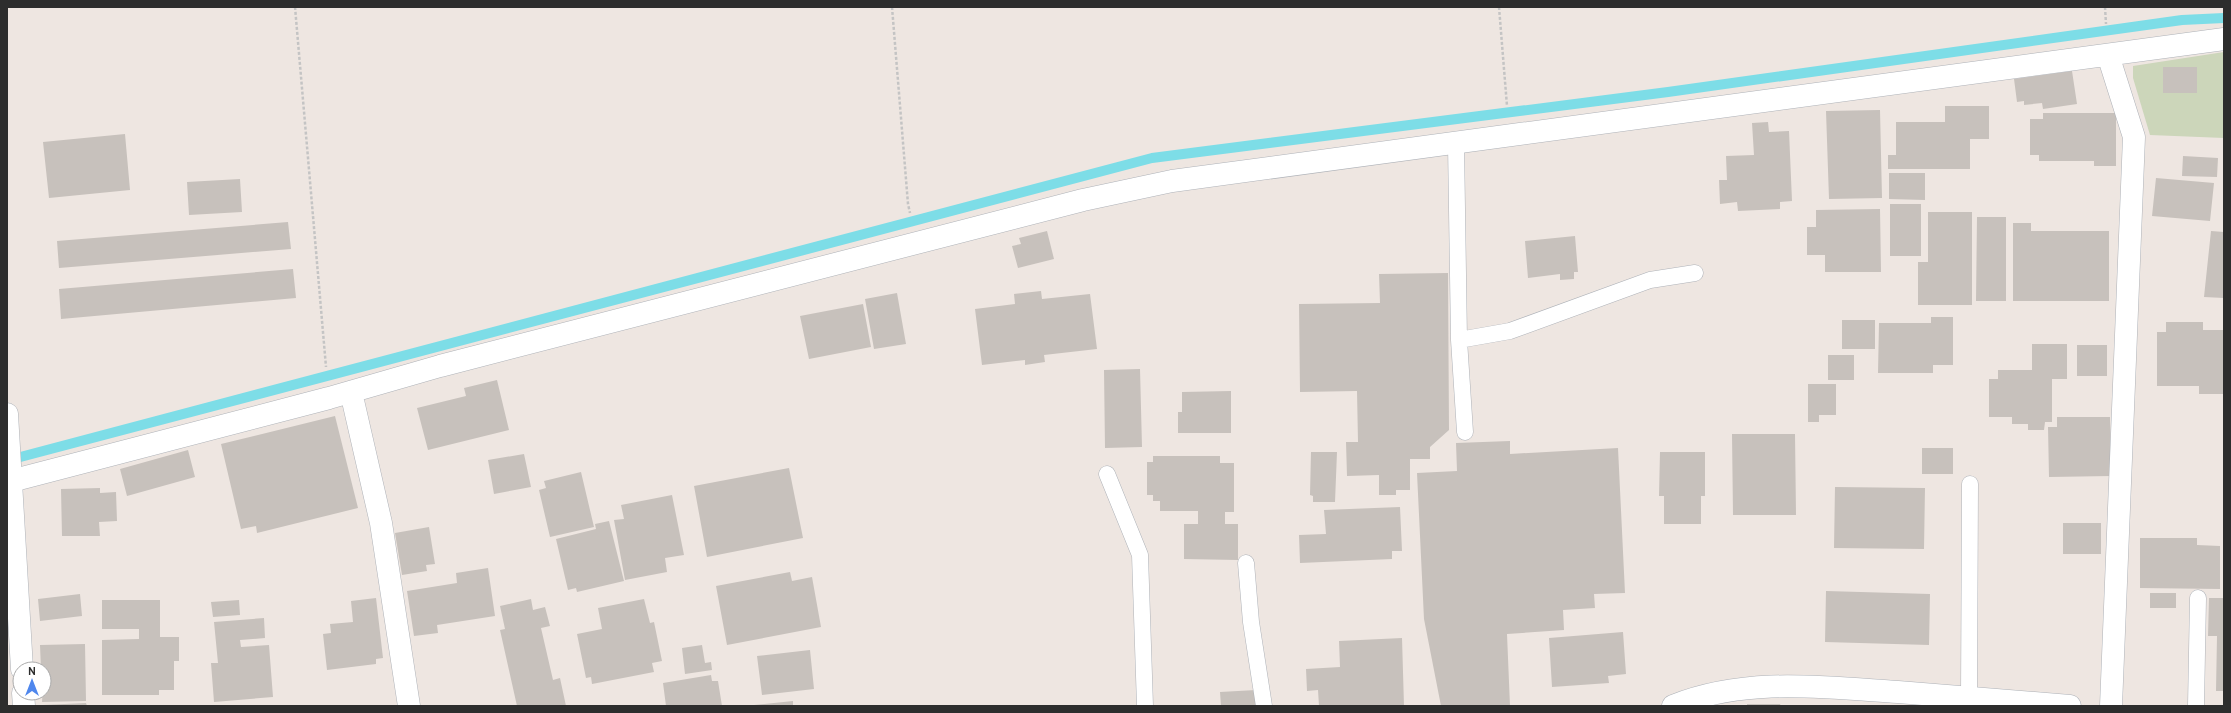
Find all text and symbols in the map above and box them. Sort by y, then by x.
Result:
north arrow [12,661,52,701]
text: N [28,665,36,679]

